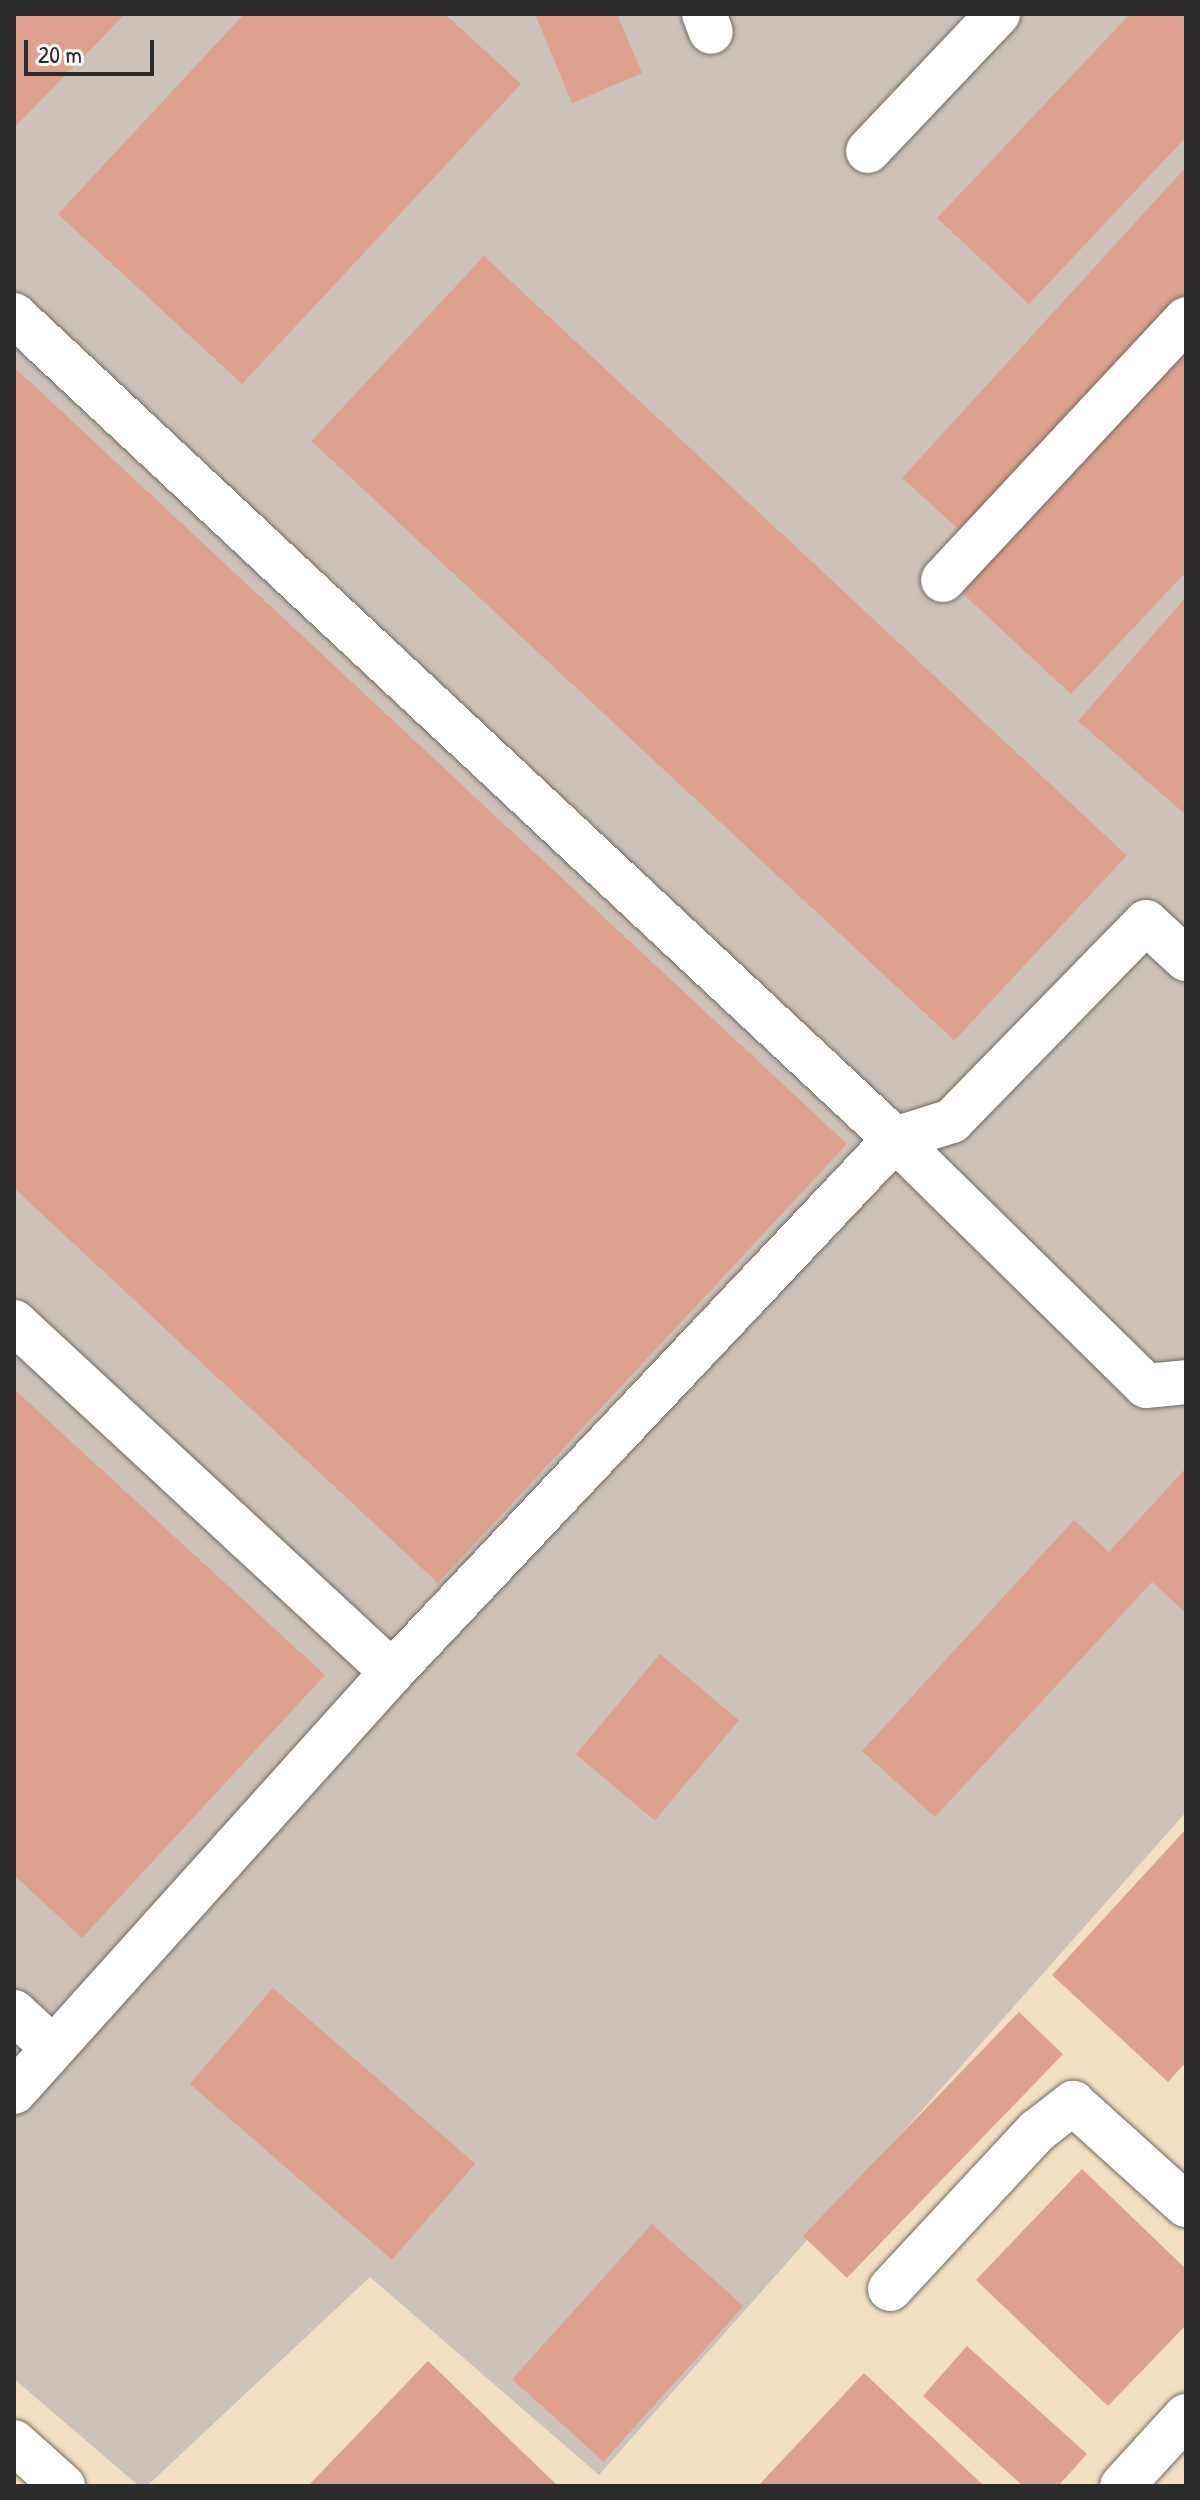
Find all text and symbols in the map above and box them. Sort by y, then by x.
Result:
scale bar [28,24,158,74]
text: 20 m [38,38,82,70]

